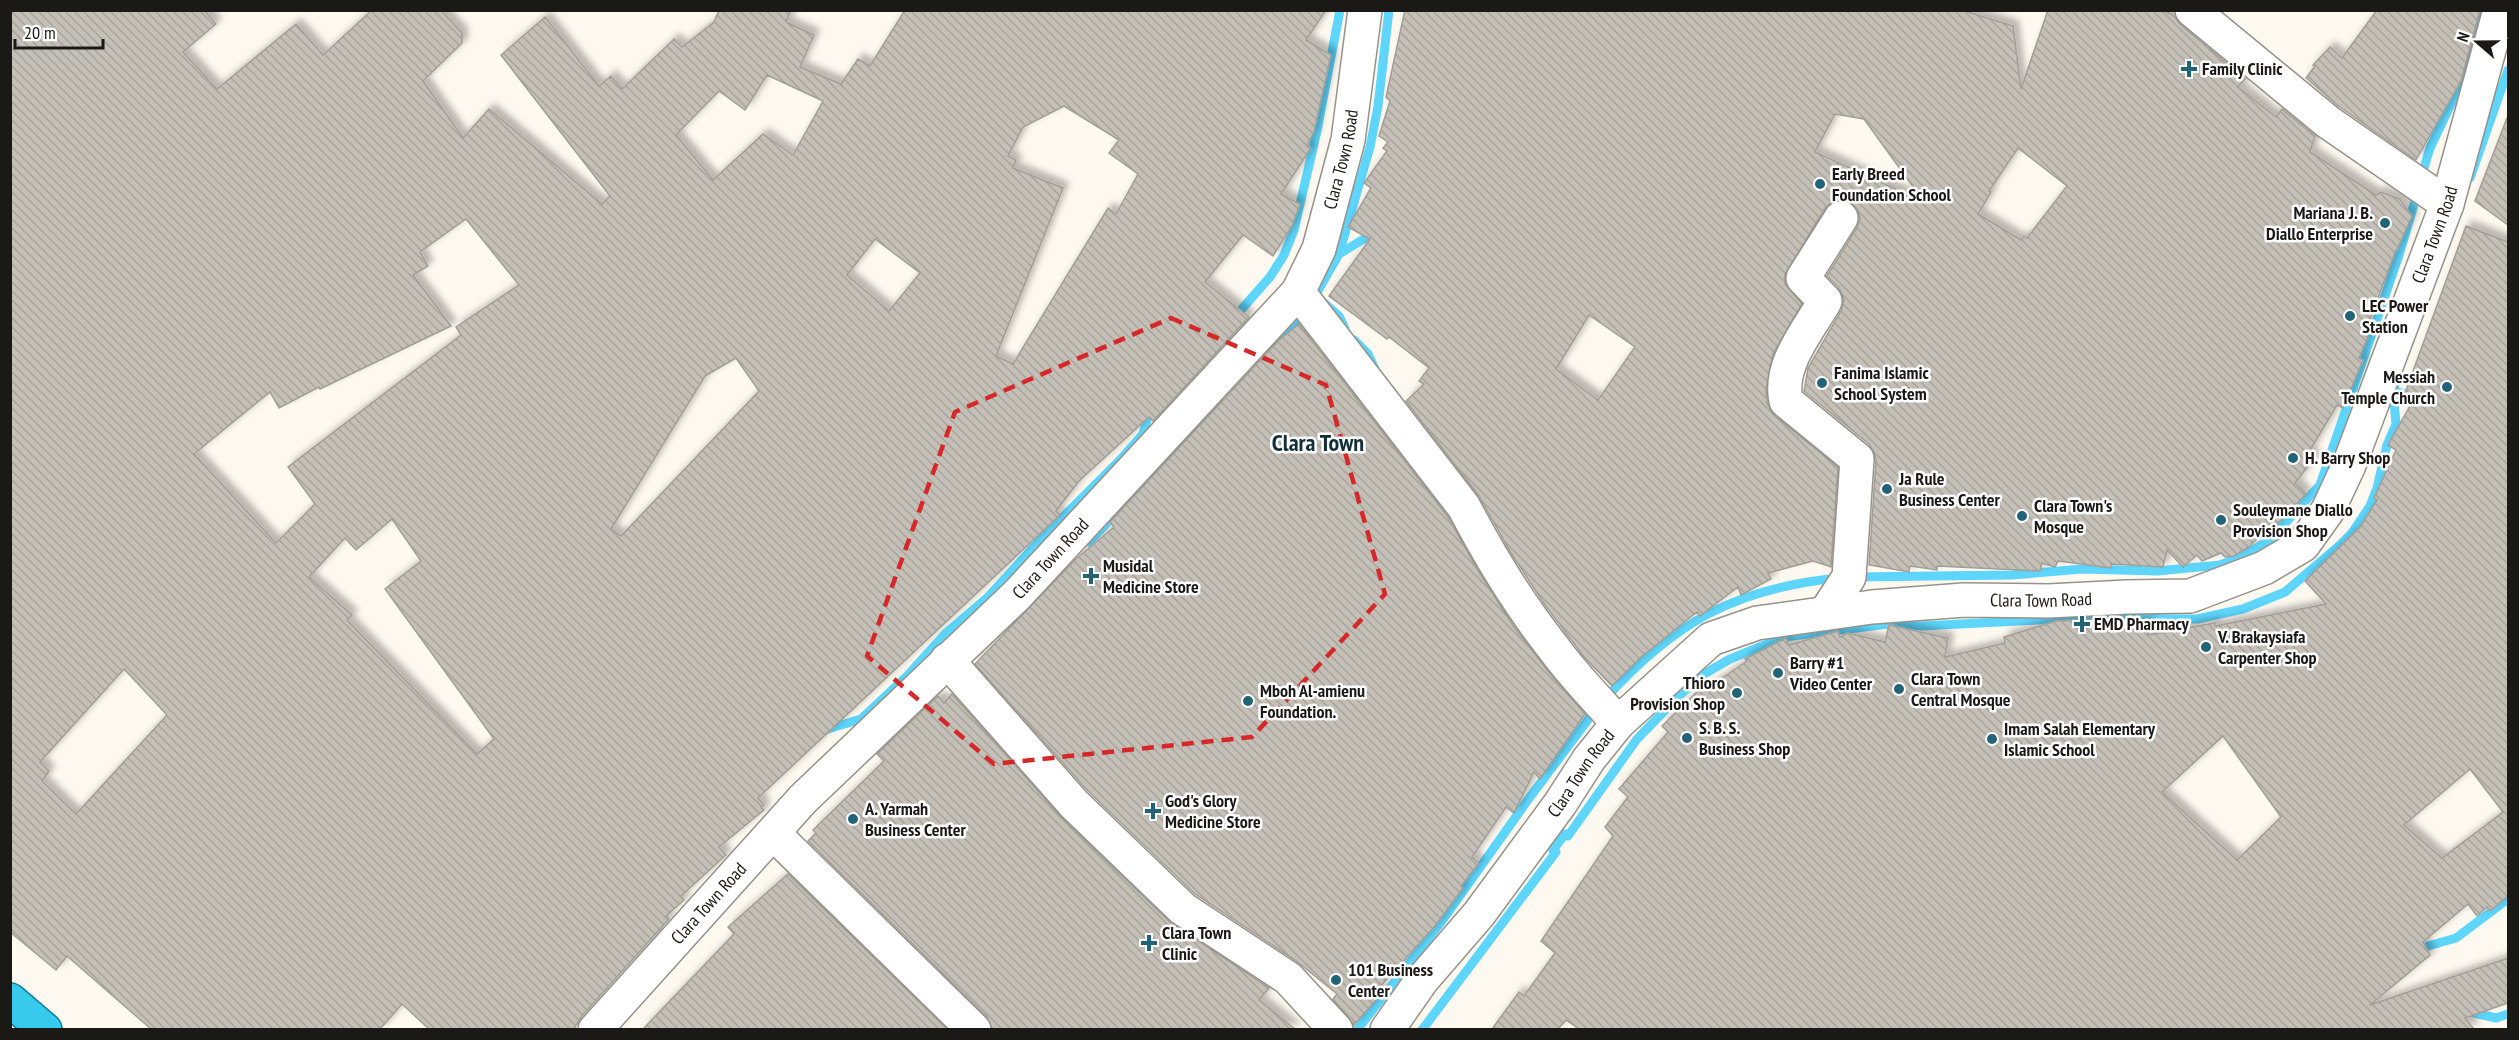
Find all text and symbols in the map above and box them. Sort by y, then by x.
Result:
scale bar [15,12,104,50]
north arrow [2447,12,2507,72]
text: 20 m [24,21,56,44]
text: N [2452,29,2474,44]
place label: Family Clinic [2202,57,2283,80]
marker: Family Clinic [2180,60,2198,78]
street label: Clara Town Road [1318,108,1363,212]
place label: Early Breed Foundation School [1832,162,1951,206]
marker: Early Breed Foundation School [1813,177,1827,191]
street label: Clara Town Road [2406,183,2462,287]
place label: Mariana J. B. Diallo Enterprise [2266,201,2373,245]
marker: Mariana J. B. Diallo Enterprise [2378,216,2392,230]
place label: LEC Power Station [2362,294,2429,338]
marker: LEC Power Station [2343,309,2357,323]
place label: Fanima Islamic School System [1834,361,1930,405]
place label: Messiah Temple Church [2341,365,2435,409]
marker: Fanima Islamic School System [1815,376,1829,390]
marker: Messiah Temple Church [2440,380,2454,394]
district label: Clara Town [1272,427,1364,458]
place label: H. Barry Shop [2305,446,2390,469]
marker: H. Barry Shop [2286,451,2300,465]
place label: Ja Rule Business Center [1898,467,2000,511]
marker: Ja Rule Business Center [1880,482,1894,496]
place label: Clara Town's Mosque [2034,494,2112,538]
place label: Souleymane Diallo Provision Shop [2233,498,2353,542]
marker: Clara Town's Mosque [2015,509,2029,523]
street label: Clara Town Road [1007,513,1093,604]
marker: Souleymane Diallo Provision Shop [2214,513,2228,527]
place label: Musidal Medicine Store [1103,554,1199,598]
marker: Musidal Medicine Store [1084,569,1098,583]
street label: Clara Town Road [1990,587,2093,612]
place label: EMD Pharmacy [2094,612,2190,635]
marker: EMD Pharmacy [2075,617,2089,631]
place label: V. Brakaysiafa Carpenter Shop [2217,625,2317,669]
marker: V. Brakaysiafa Carpenter Shop [2199,640,2213,654]
place label: Barry #1 Video Center [1789,651,1873,695]
marker: Barry #1 Video Center [1771,666,1785,680]
place label: Clara Town Central Mosque [1911,667,2011,711]
place label: Thioro Provision Shop [1630,671,1725,715]
place label: Mboh Al-amienu Foundation. [1260,679,1365,723]
marker: Clara Town Central Mosque [1892,682,1906,696]
marker: Thioro Provision Shop [1730,686,1744,700]
marker: Mboh Al-amienu Foundation. [1241,694,1255,708]
place label: S. B. S. Business Shop [1699,716,1790,760]
place label: Imam Salah Elementary Islamic School [2004,717,2156,761]
street label: Clara Town Road [1542,724,1619,822]
marker: S. B. S. Business Shop [1680,731,1694,745]
marker: Imam Salah Elementary Islamic School [1985,732,1999,746]
place label: God's Glory Medicine Store [1165,789,1261,833]
place label: A. Yarmah Business Center [864,797,966,841]
marker: God's Glory Medicine Store [1146,804,1160,818]
marker: A. Yarmah Business Center [846,812,860,826]
street label: Clara Town Road [666,858,751,949]
place label: Clara Town Clinic [1162,921,1231,965]
marker: Clara Town Clinic [1140,934,1158,952]
place label: 101 Business Center [1348,958,1433,1002]
marker: 101 Business Center [1329,973,1343,987]

